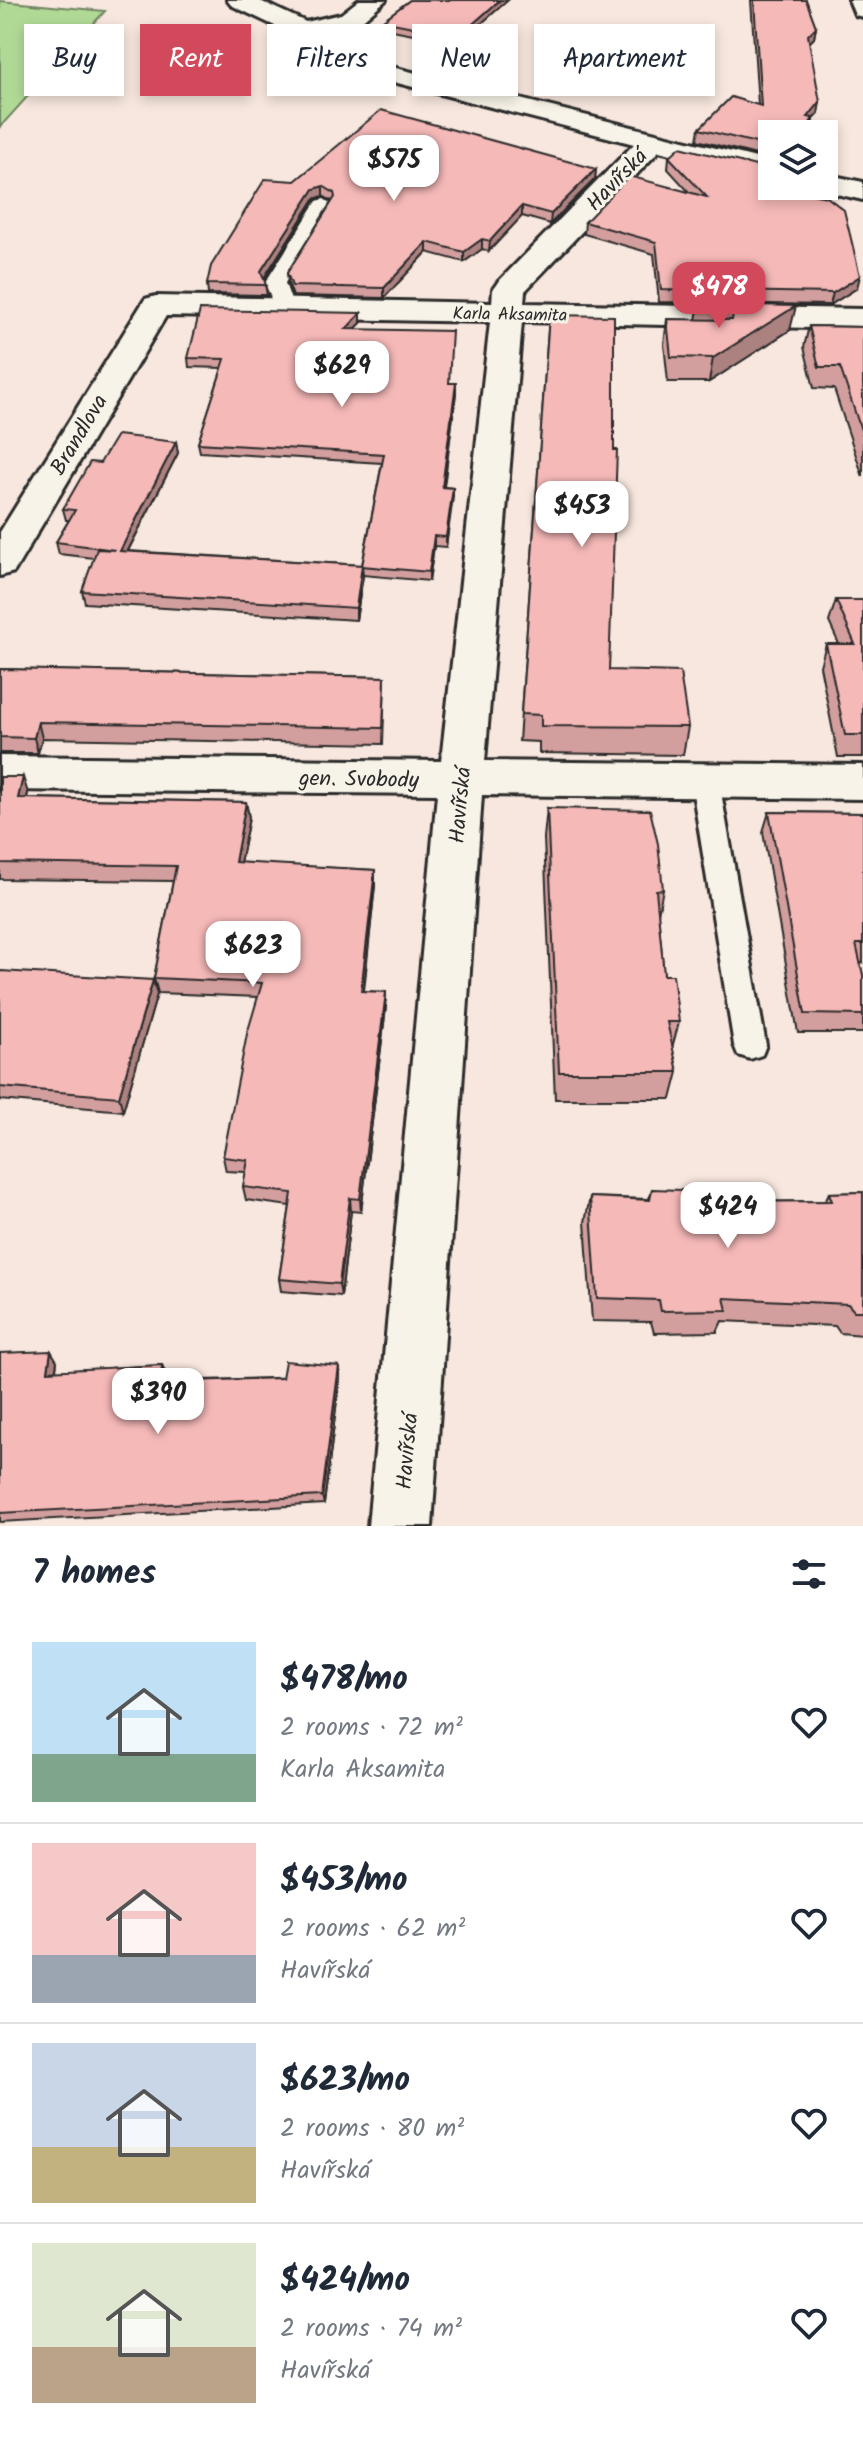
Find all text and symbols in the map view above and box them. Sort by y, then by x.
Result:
chip: Buy [24,24,124,96]
chip: Rent [140,24,251,96]
chip: Filters [267,24,396,96]
chip: New [412,24,518,96]
chip: Apartment [534,24,715,96]
map controls [758,120,838,200]
button: layers [758,120,838,200]
pin: $575 [347,135,441,203]
street label: Havířská [579,139,659,220]
text: $575 [367,140,421,182]
pin: $478 [672,262,766,330]
text: $478 [690,267,748,309]
street label: Karla Aksamita [452,300,568,331]
pin: $629 [295,341,389,409]
text: $629 [313,346,371,388]
street label: Brandlova [42,388,118,483]
pin: $453 [535,481,629,549]
text: $453 [554,486,610,528]
street label: gen. Svobody [298,762,420,799]
street label: Havířská [441,763,482,845]
pin: $623 [206,921,300,989]
text: $623 [224,926,282,968]
pin: $424 [681,1182,775,1250]
text: $424 [699,1187,757,1229]
pin: $390 [111,1368,205,1436]
text: $390 [130,1373,186,1415]
street label: Havířská [388,1409,429,1491]
text: 7 homes [32,1547,156,1601]
icon: filters [787,1552,831,1596]
text: $478/mo [280,1653,408,1707]
icon: home [96,1674,192,1770]
icon: heart [787,1700,831,1744]
text: 2 rooms · 72 m² [280,1707,463,1749]
text: Karla Aksamita [280,1749,446,1791]
text: $453/mo [280,1854,407,1908]
icon: home [96,1875,192,1971]
icon: heart [787,1901,831,1945]
text: 2 rooms · 62 m² [280,1908,465,1950]
text: Havířská [280,1950,371,1992]
text: $623/mo [280,2054,410,2108]
icon: home [96,2075,192,2171]
icon: heart [787,2101,831,2145]
text: 2 rooms · 80 m² [280,2108,464,2150]
text: Havířská [280,2150,371,2192]
text: $424/mo [280,2254,410,2308]
icon: home [96,2275,192,2371]
icon: heart [787,2301,831,2345]
text: 2 rooms · 74 m² [280,2308,462,2350]
text: Havířská [280,2350,371,2392]

